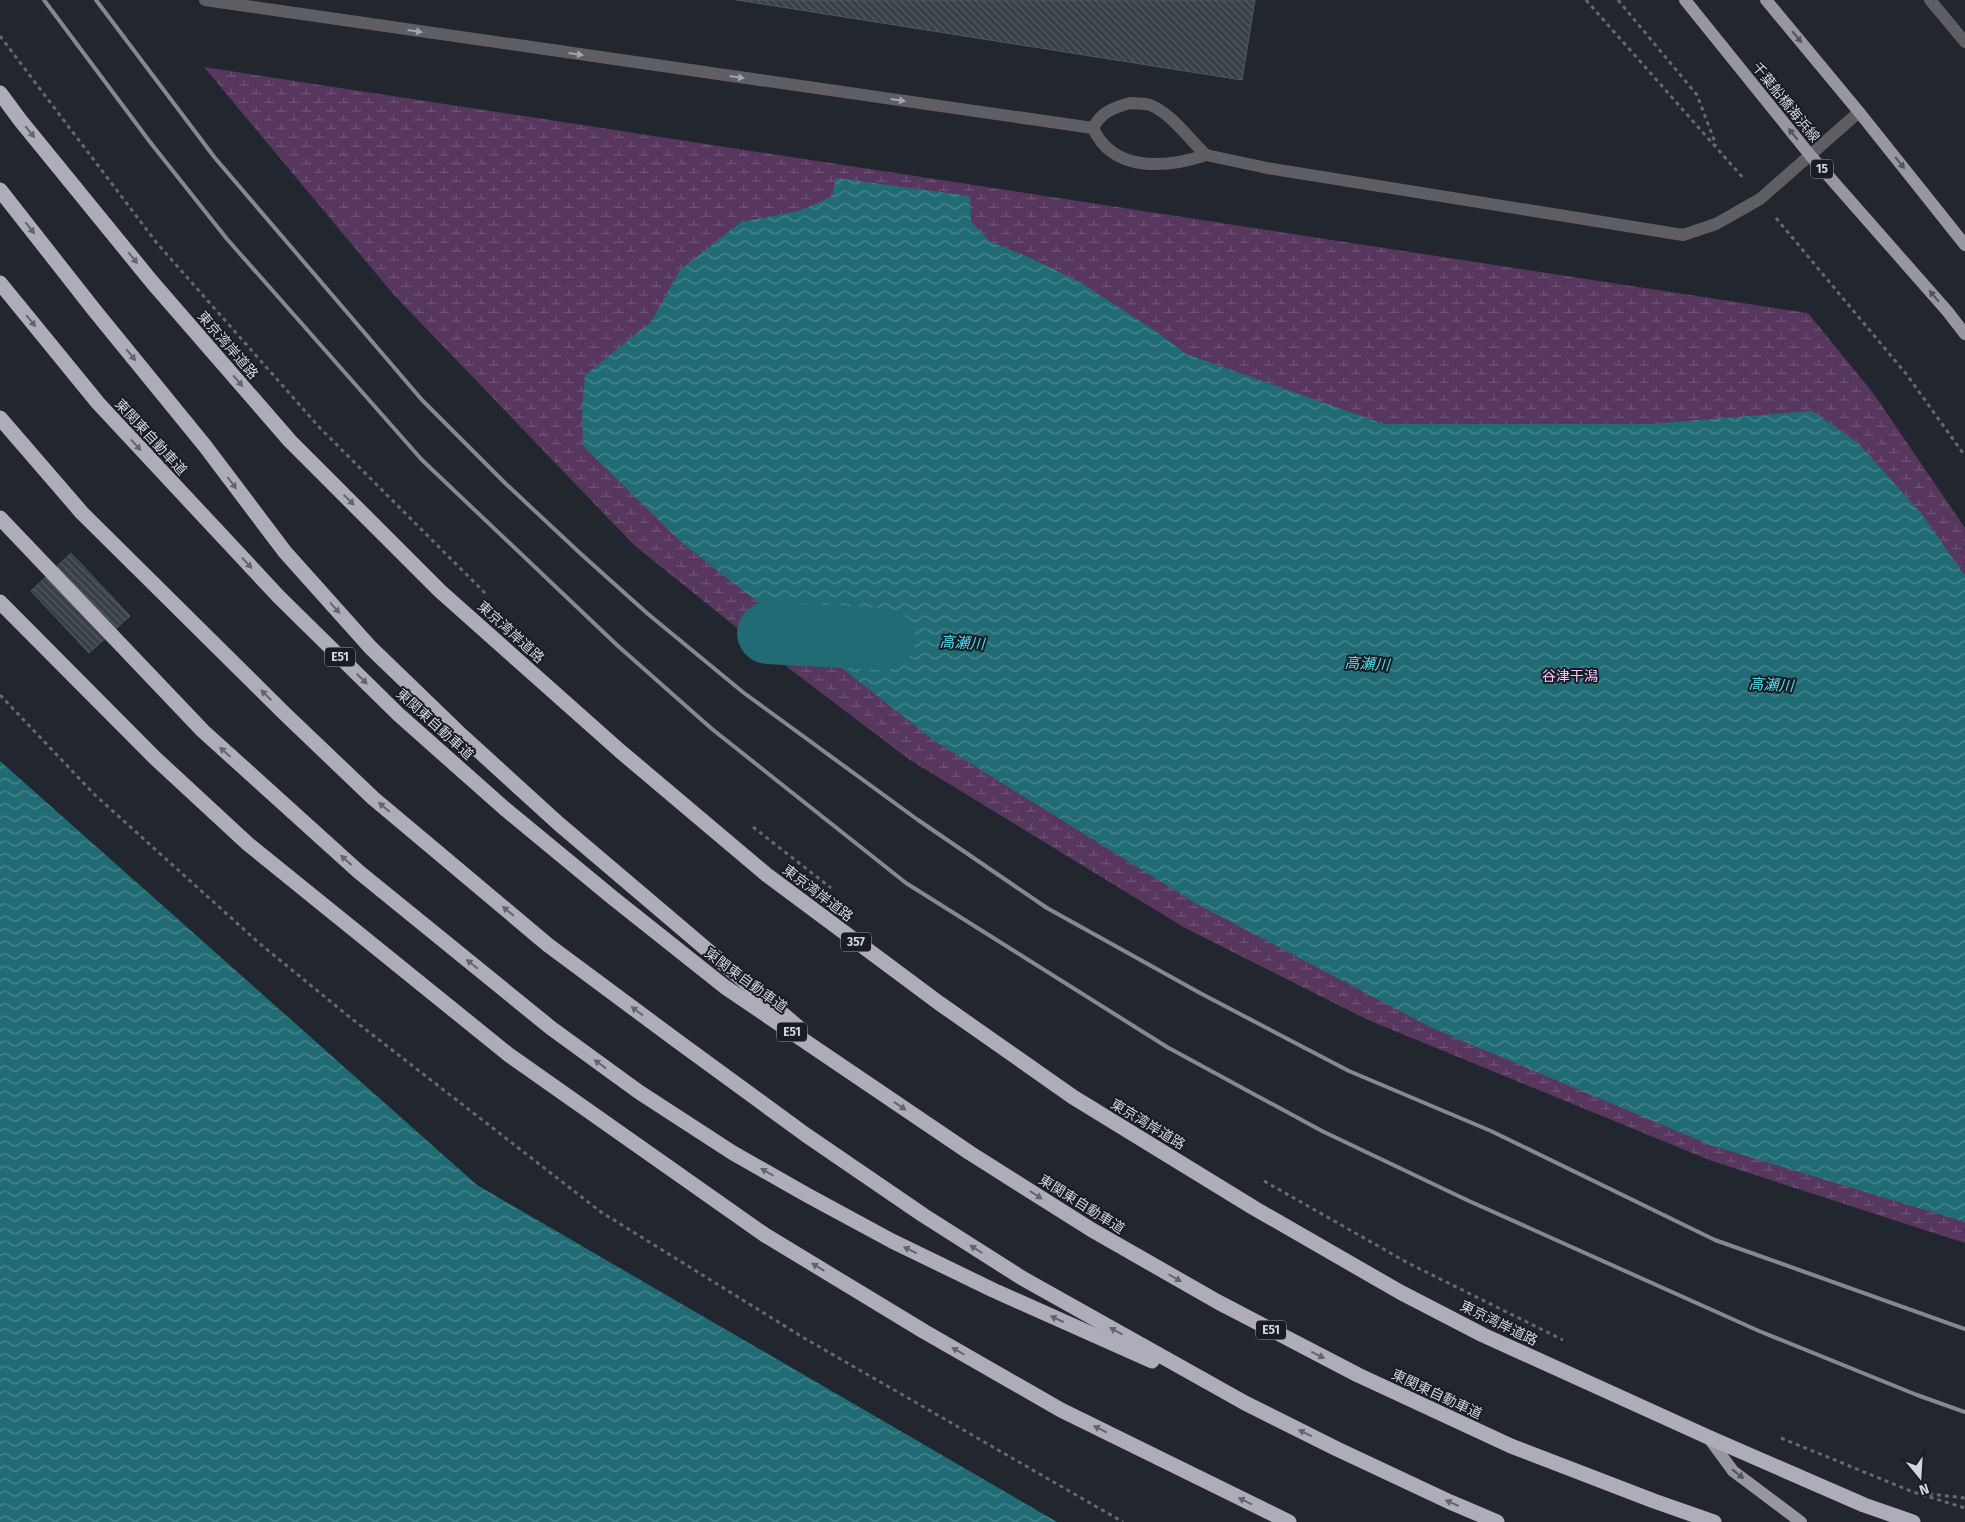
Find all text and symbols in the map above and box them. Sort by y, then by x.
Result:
one-way arrow [407,27,423,35]
one-way arrow [1791,31,1802,44]
one-way arrow [568,50,584,58]
street label: 千葉船橋海浜線 [1748,59,1823,146]
one-way arrow [729,73,745,81]
one-way arrow [890,96,906,104]
one-way arrow [24,125,35,138]
one-way arrow [1787,128,1798,141]
one-way arrow [1894,156,1905,169]
road number: 15 [1811,160,1833,178]
one-way arrow [25,221,35,235]
one-way arrow [127,251,138,264]
one-way arrow [1929,290,1940,302]
street label: 東京湾岸道路 [194,308,262,383]
one-way arrow [25,314,36,327]
one-way arrow [126,349,137,362]
one-way arrow [232,375,244,387]
street label: 東関東自動車道 [111,396,190,479]
one-way arrow [130,438,142,450]
one-way arrow [227,476,238,489]
one-way arrow [343,494,355,506]
one-way arrow [241,557,253,569]
street label: 東京湾岸道路 [474,598,548,667]
one-way arrow [329,602,341,614]
water label: 高瀬川 [939,633,987,653]
road number: E51 [325,648,355,666]
water label: 高瀬川 [1344,654,1392,674]
park label: 谷津干潟 [1542,668,1598,685]
one-way arrow [356,672,368,684]
water label: 高瀬川 [1748,675,1796,695]
street label: 東関東自動車道 [393,685,477,763]
one-way arrow [260,689,272,701]
one-way arrow [220,746,232,758]
one-way arrow [378,802,390,813]
one-way arrow [341,854,353,866]
street label: 東京湾岸道路 [779,861,856,925]
one-way arrow [502,906,515,917]
road number: 357 [841,932,871,952]
street label: 東関東自動車道 [701,945,790,1016]
one-way arrow [465,958,478,969]
one-way arrow [631,1005,644,1016]
road number: E51 [777,1022,807,1042]
one-way arrow [593,1059,606,1069]
street label: 東京湾岸道路 [1107,1096,1188,1153]
one-way arrow [893,1101,907,1111]
one-way arrow [761,1168,774,1177]
street label: 東関東自動車道 [1036,1171,1128,1238]
one-way arrow [1029,1190,1042,1199]
one-way arrow [970,1244,983,1254]
one-way arrow [903,1246,917,1254]
one-way arrow [812,1263,825,1272]
one-way arrow [1168,1274,1182,1282]
street label: 東京湾岸道路 [1457,1297,1540,1350]
one-way arrow [1050,1314,1064,1322]
road number: E51 [1256,1320,1286,1340]
one-way arrow [1109,1327,1124,1335]
one-way arrow [951,1346,964,1355]
one-way arrow [1311,1351,1326,1359]
street label: 東関東自動車道 [1389,1366,1485,1423]
one-way arrow [1092,1425,1107,1433]
one-way arrow [1298,1429,1313,1437]
north arrow [1895,1452,1945,1502]
one-way arrow [1732,1469,1745,1480]
text: N [1917,1479,1931,1498]
one-way arrow [1238,1497,1252,1505]
one-way arrow [1445,1499,1459,1507]

